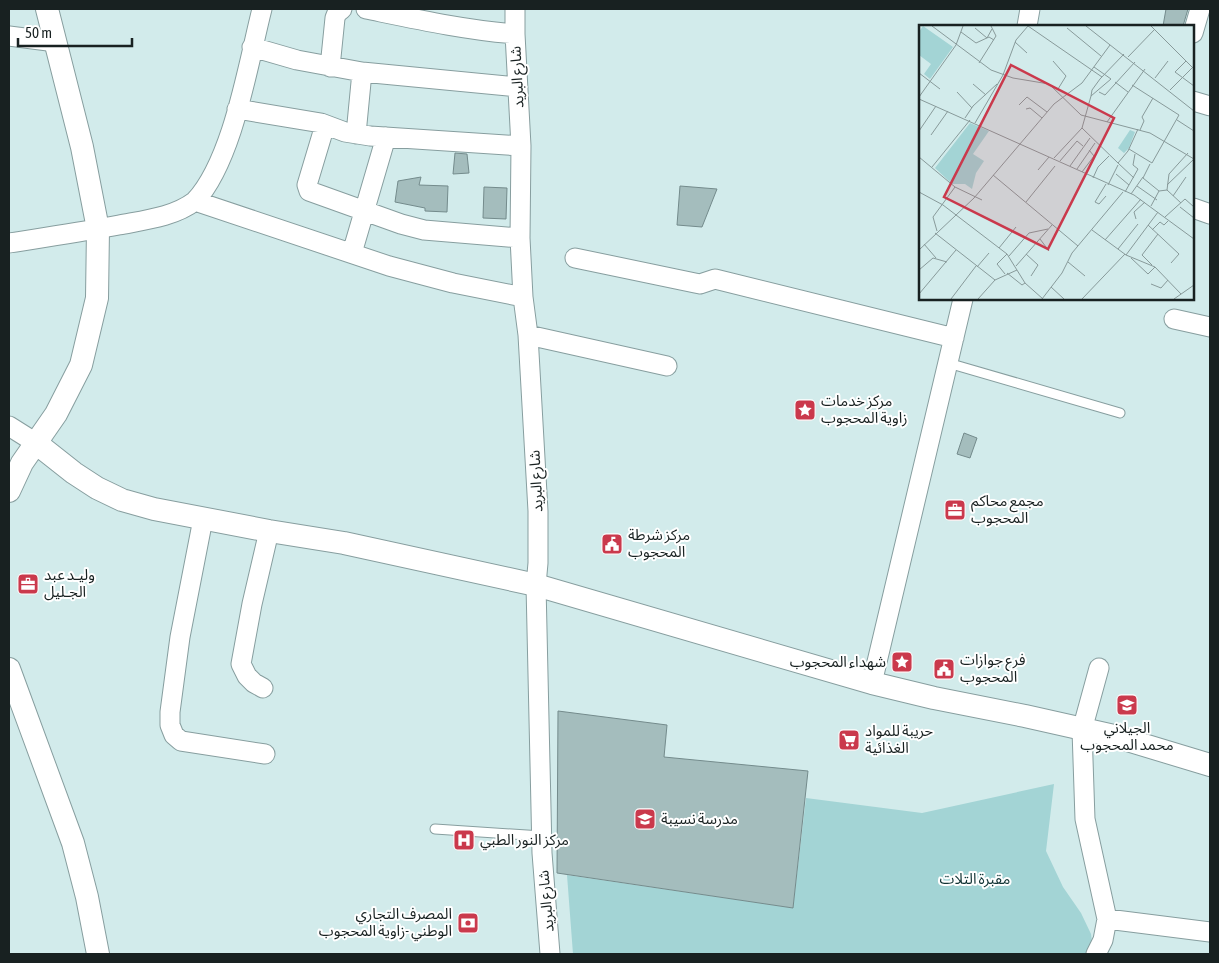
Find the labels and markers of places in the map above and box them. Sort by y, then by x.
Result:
place label: مركز خدمات زاوية المحجوب [821,392,907,427]
place icon: مركز خدمات زاوية المحجوب [793,398,817,422]
place label: مجمع محاكم المحجوب [971,492,1044,527]
office icon: مجمع محاكم المحجوب [943,498,967,522]
place label: مركز شرطة المحجوب [628,526,690,561]
public building icon: مركز شرطة المحجوب [600,532,624,556]
place label: وليـد عبد الجـليل [44,566,95,601]
office icon: وليـد عبد الجـليل [16,572,40,596]
place icon: شهداء المحجوب [890,650,914,674]
place label: فرع جوازات المحجوب [960,651,1026,686]
place label: شهداء المحجوب [790,653,886,671]
public building icon: فرع جوازات المحجوب [932,657,956,681]
school or university icon: الجيلاني محمد المحجوب [1115,693,1139,717]
place label: الجيلاني محمد المحجوب [1080,719,1174,754]
place label: حريبة للمواد الغذائية [865,722,933,756]
supermarket icon: حريبة للمواد الغذائية [837,728,861,752]
school or university icon: مدرسة نسيبة [633,807,657,831]
place label: مدرسة نسيبة [661,810,738,828]
hospital icon: مركز النور الطبي [452,828,476,852]
place label: مركز النور الطبي [480,831,569,851]
place label: المصرف التجاري الوطني -زاوية المحجوب [319,905,452,942]
bank icon: المصرف التجاري الوطني -زاوية المحجوب [456,911,480,935]

